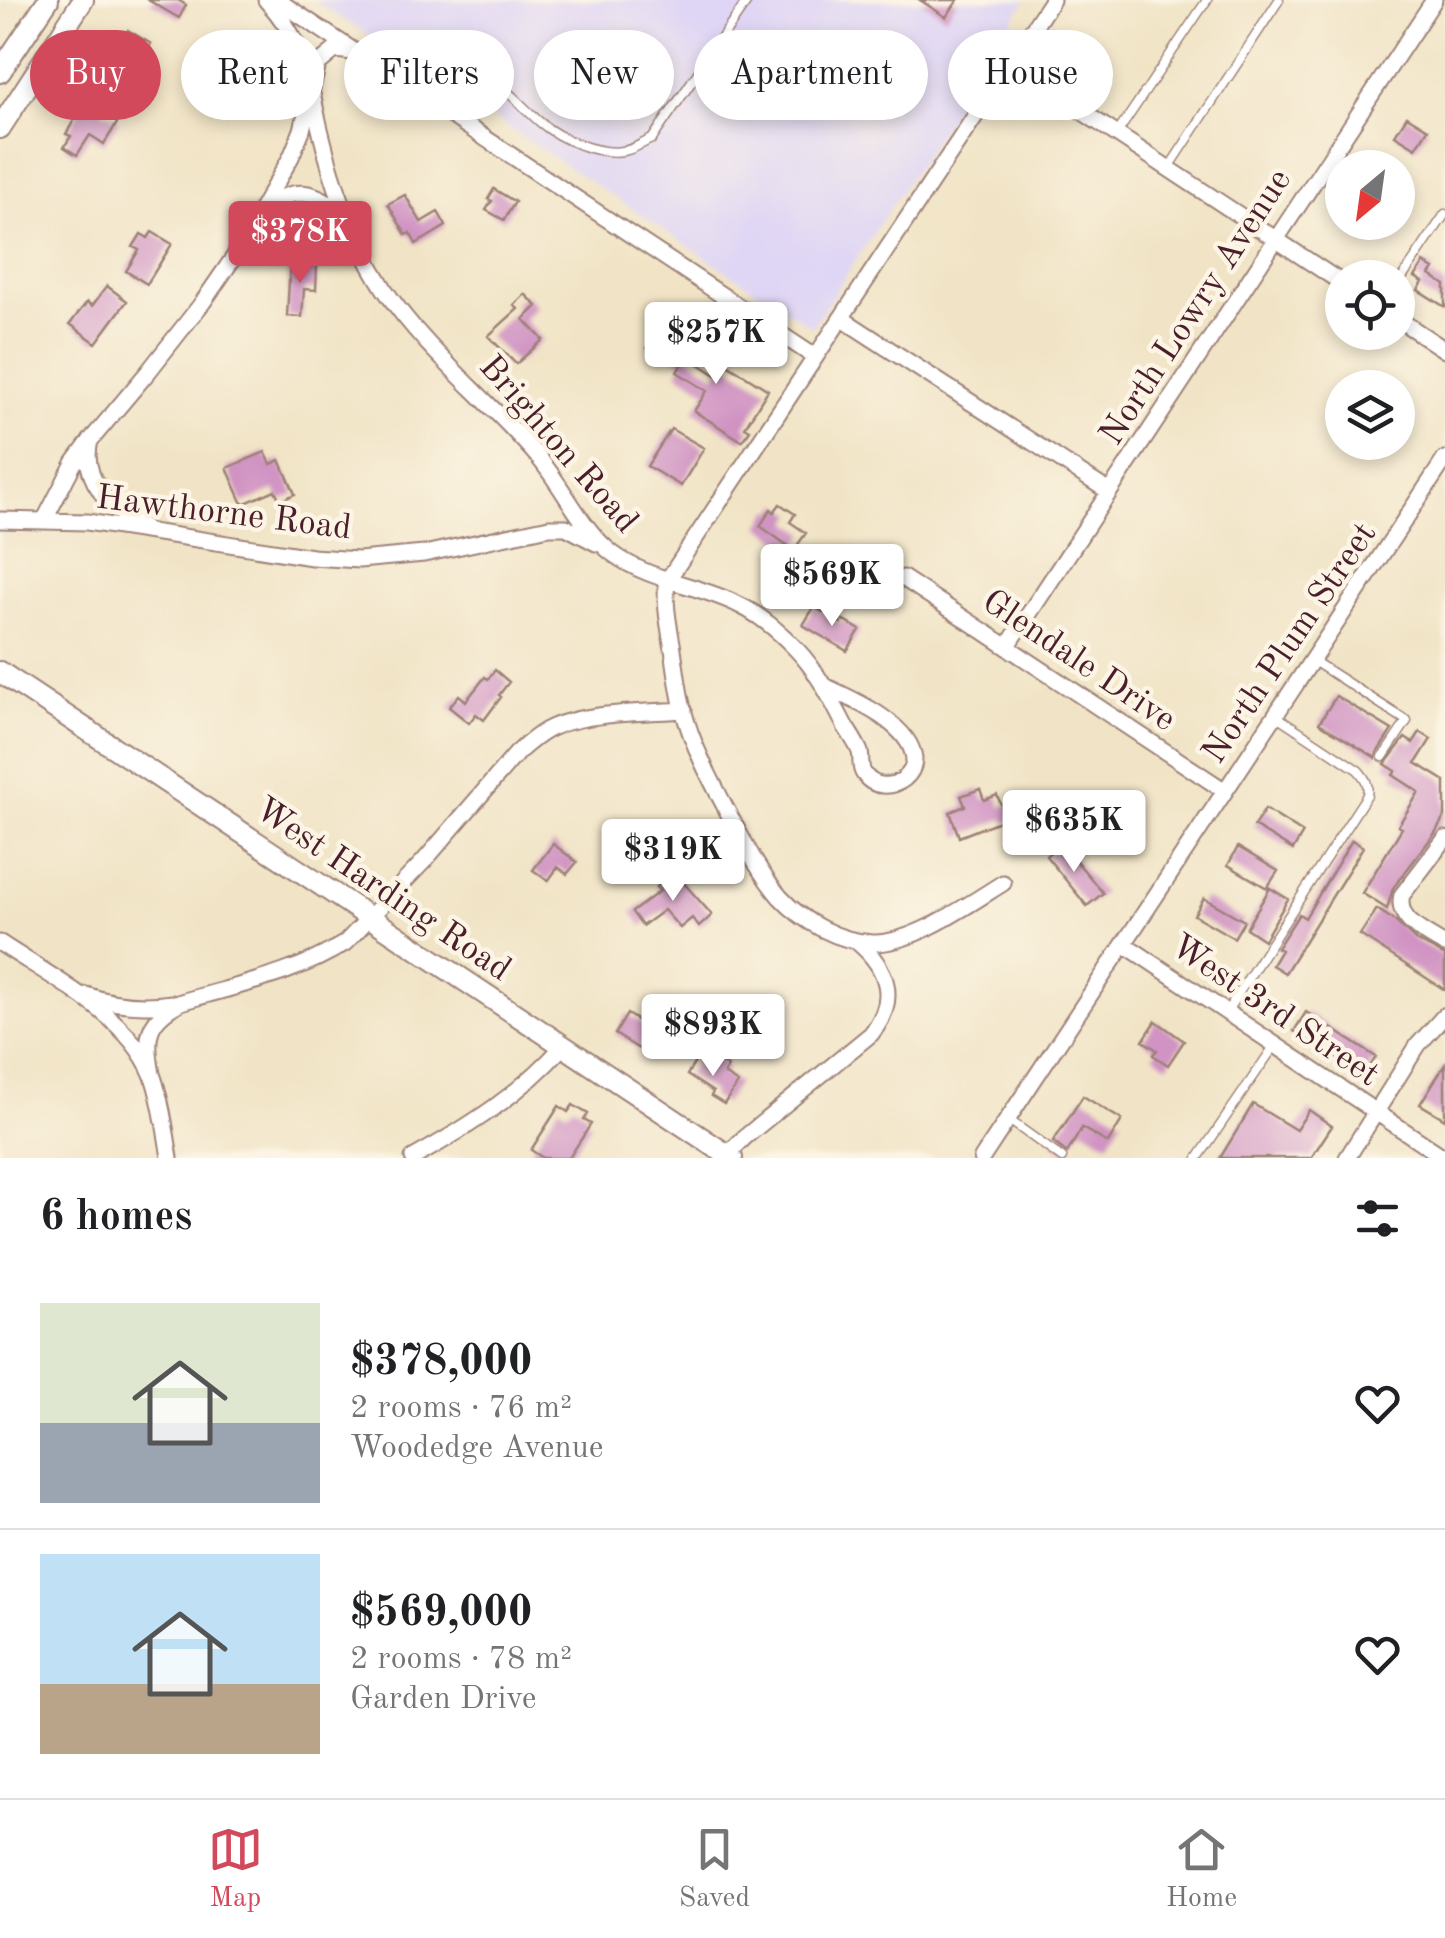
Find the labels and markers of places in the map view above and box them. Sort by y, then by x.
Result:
pin: $378K [230,201,370,286]
pin: $257K [646,302,786,387]
pin: $569K [762,544,902,629]
pin: $635K [1004,790,1144,875]
pin: $319K [603,819,743,904]
pin: $893K [643,994,783,1079]

